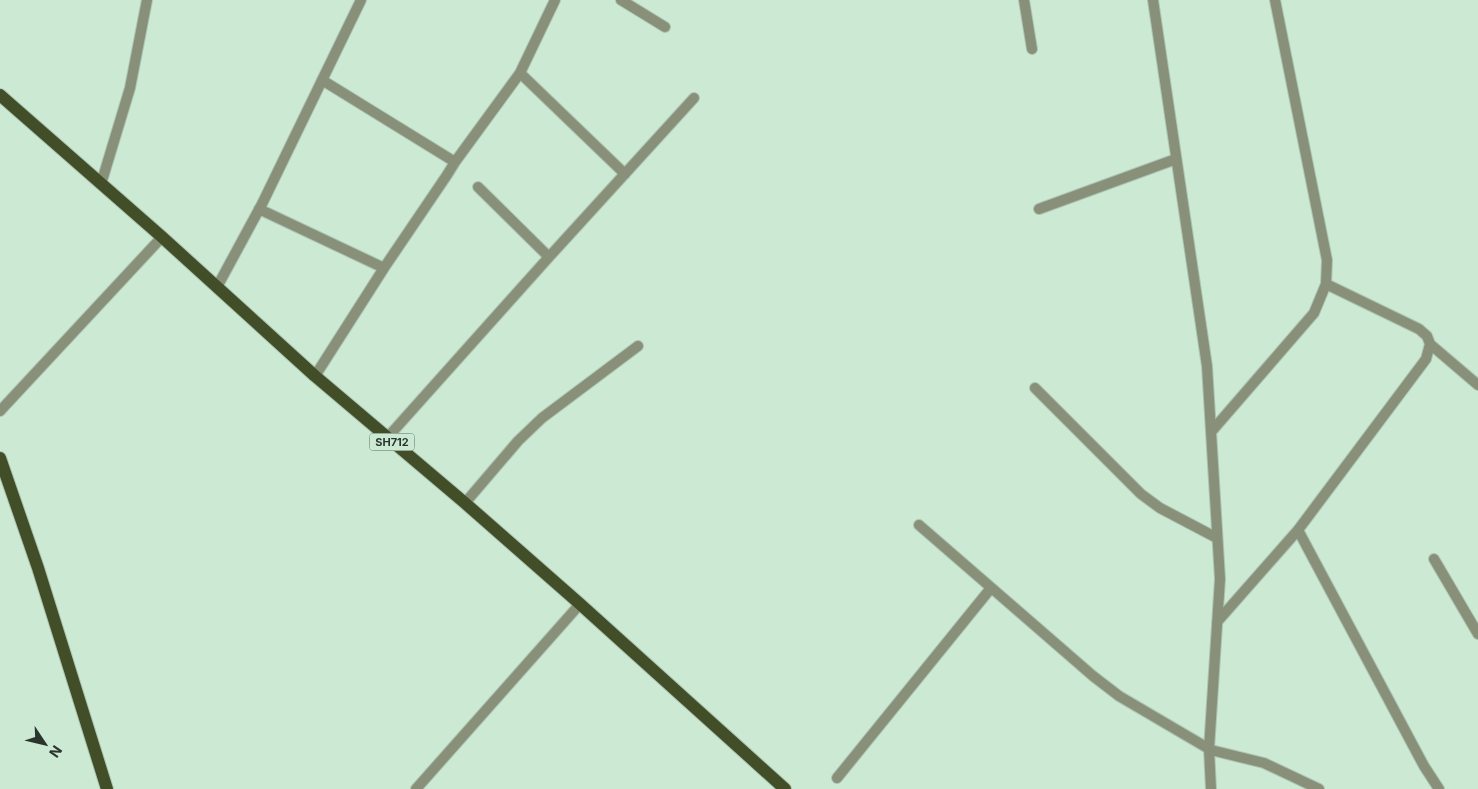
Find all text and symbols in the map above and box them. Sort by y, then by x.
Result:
road number: SH712 [370,434,414,451]
north arrow [20,719,70,769]
text: N [46,742,66,761]

